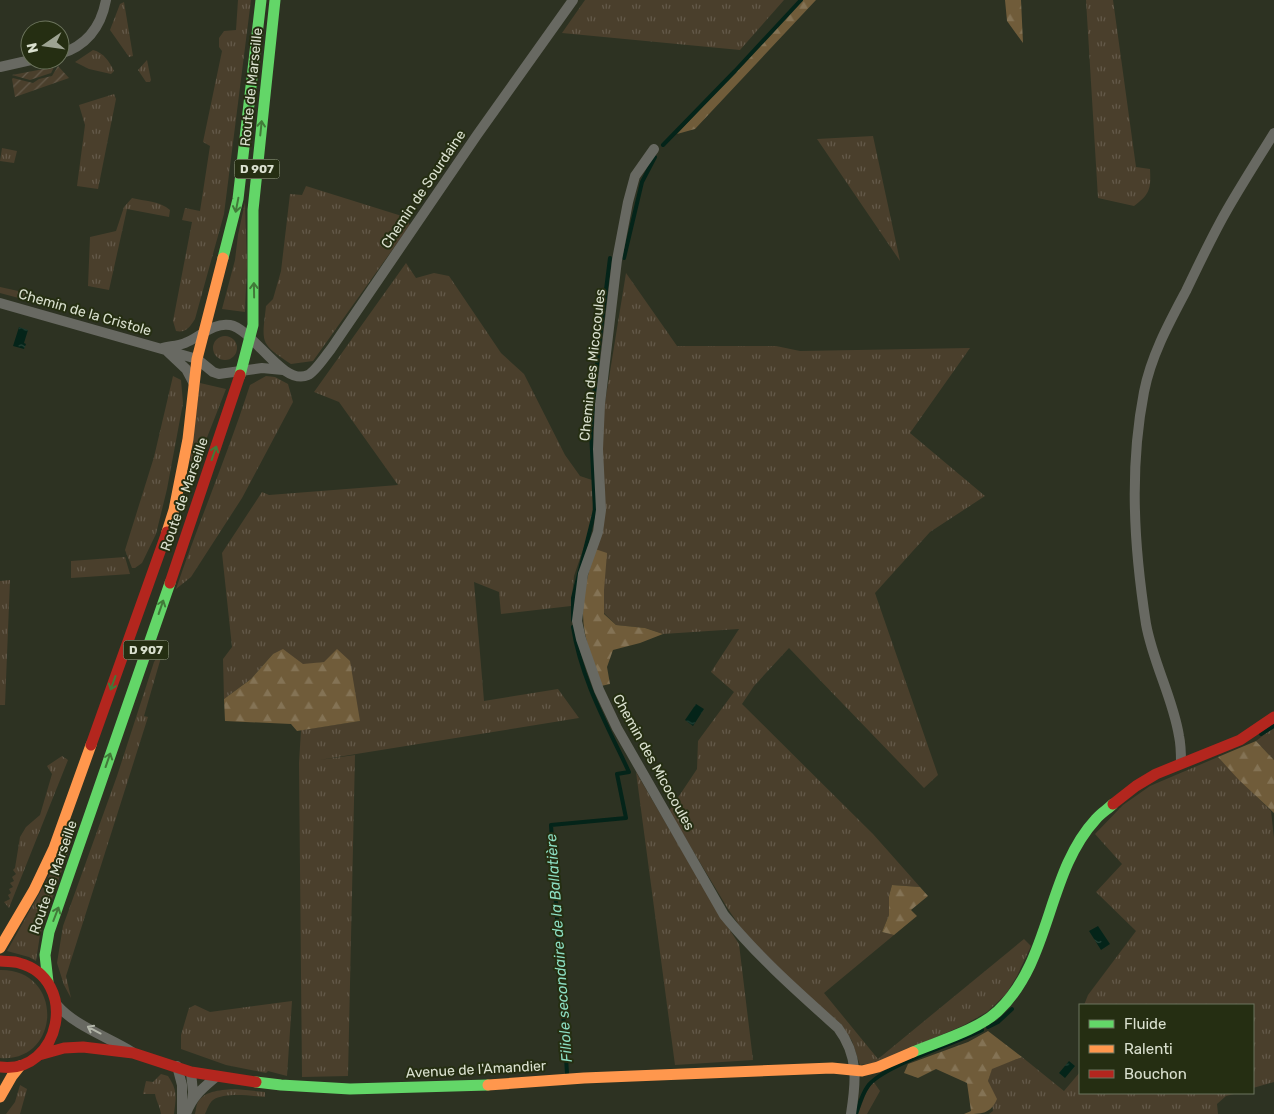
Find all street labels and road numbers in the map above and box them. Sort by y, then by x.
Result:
street label: Route de Marseille [237,27,266,147]
street label: Chemin de Sourdaine [377,127,469,252]
road number: D 907 [234,160,280,178]
street label: Chemin de la Cristole [16,285,153,340]
street label: Chemin des Micocoules [576,288,609,442]
street label: Route de Marseille [157,435,212,553]
road number: D 907 [124,640,168,660]
street label: Chemin des Micocoules [609,691,698,833]
street label: Route de Marseille [26,818,81,936]
street label: Avenue de l'Amandier [405,1057,547,1082]

